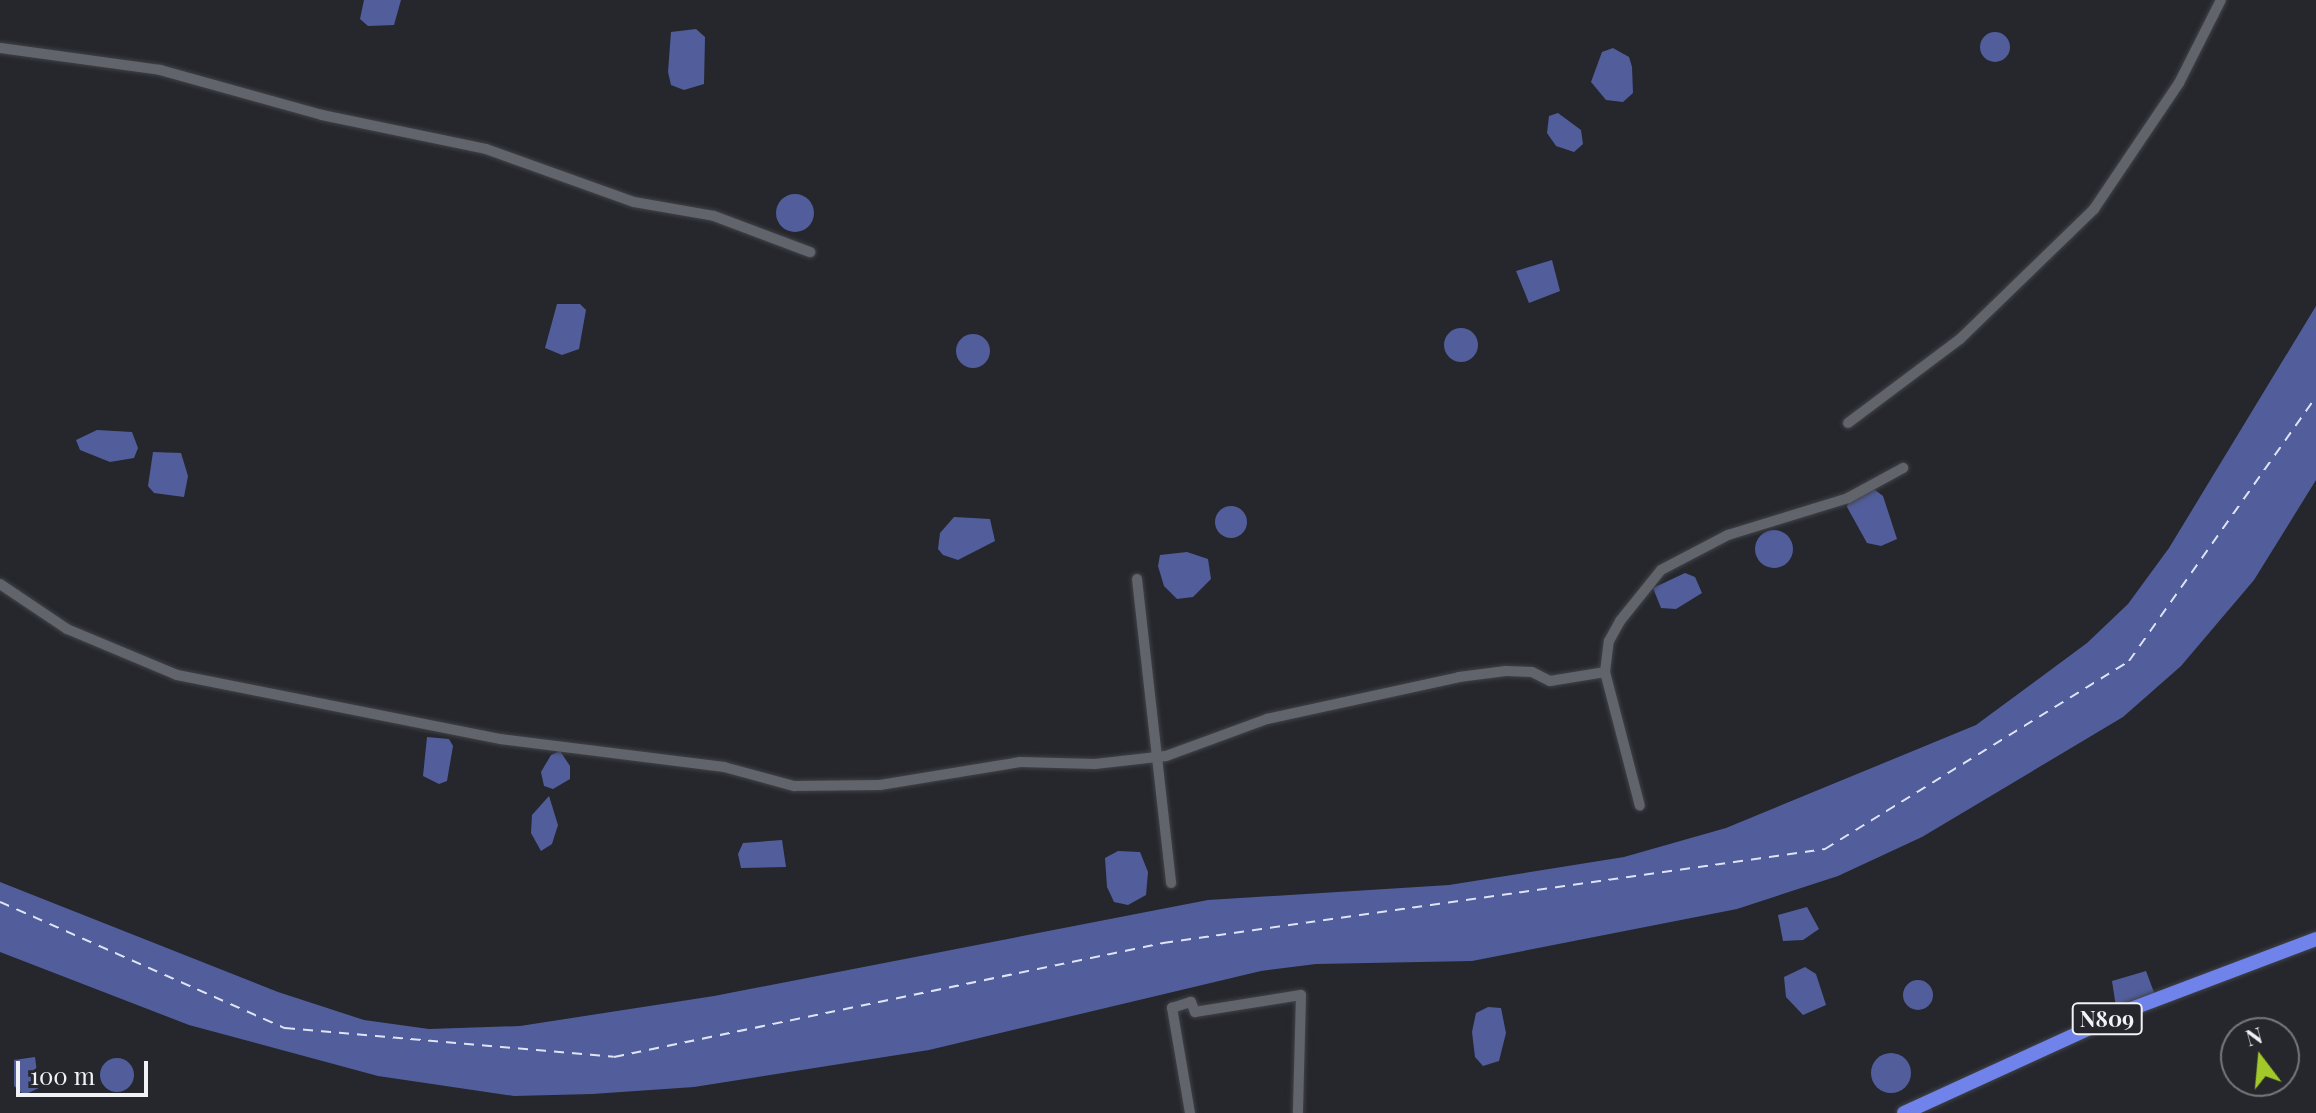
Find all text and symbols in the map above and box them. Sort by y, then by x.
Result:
road number: N809 [2071,1001,2143,1037]
north arrow [2220,1017,2300,1097]
text: N [2242,1019,2266,1052]
scale bar [20,1045,152,1095]
text: 100 m [30,1059,95,1091]

